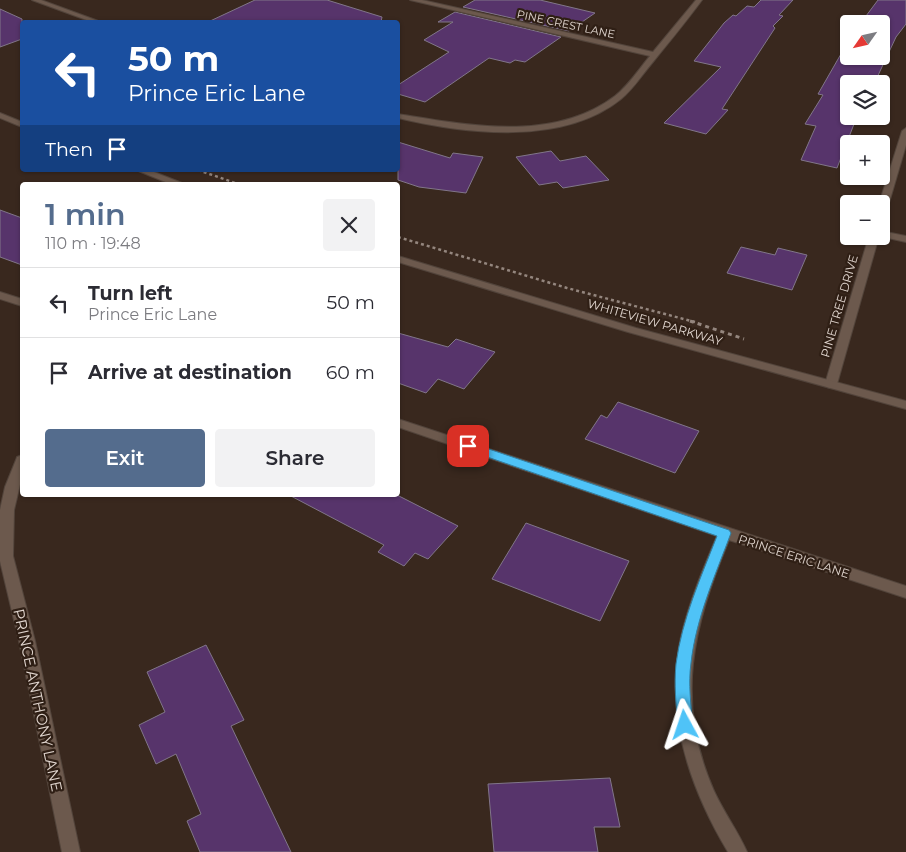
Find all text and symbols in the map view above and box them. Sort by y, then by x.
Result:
street label: PINE CREST LANE [516,7,616,41]
north arrow [840,15,890,65]
map controls [840,15,890,245]
text: 50 m [128,37,219,80]
icon: left [45,40,110,105]
button: layers [840,75,890,125]
text: Prince Eric Lane [128,80,306,107]
icon: arrive [103,135,131,163]
button: + [840,135,890,185]
text: Then [45,138,93,161]
button: − [840,195,890,245]
text: 1 min [45,196,126,233]
button: close [323,199,375,251]
text: 110 m · 19:48 [45,234,141,253]
street label: PINE TREE DRIVE [817,253,861,359]
text: Turn left [88,282,173,305]
icon: left [45,289,73,317]
text: 50 m [327,291,375,314]
street label: WHITEVIEW PARKWAY [586,296,724,349]
text: Prince Eric Lane [88,305,217,324]
icon: arrive [45,359,73,387]
text: Arrive at destination [88,361,292,384]
text: 60 m [326,361,375,384]
pin [447,425,489,467]
button: Exit [45,429,205,487]
button: Share [215,429,375,487]
icon: arrive [454,432,482,460]
street label: PRINCE ERIC LANE [737,531,851,581]
street label: PRINCE ANTHONY LANE [9,607,67,793]
position arrow [658,698,710,750]

